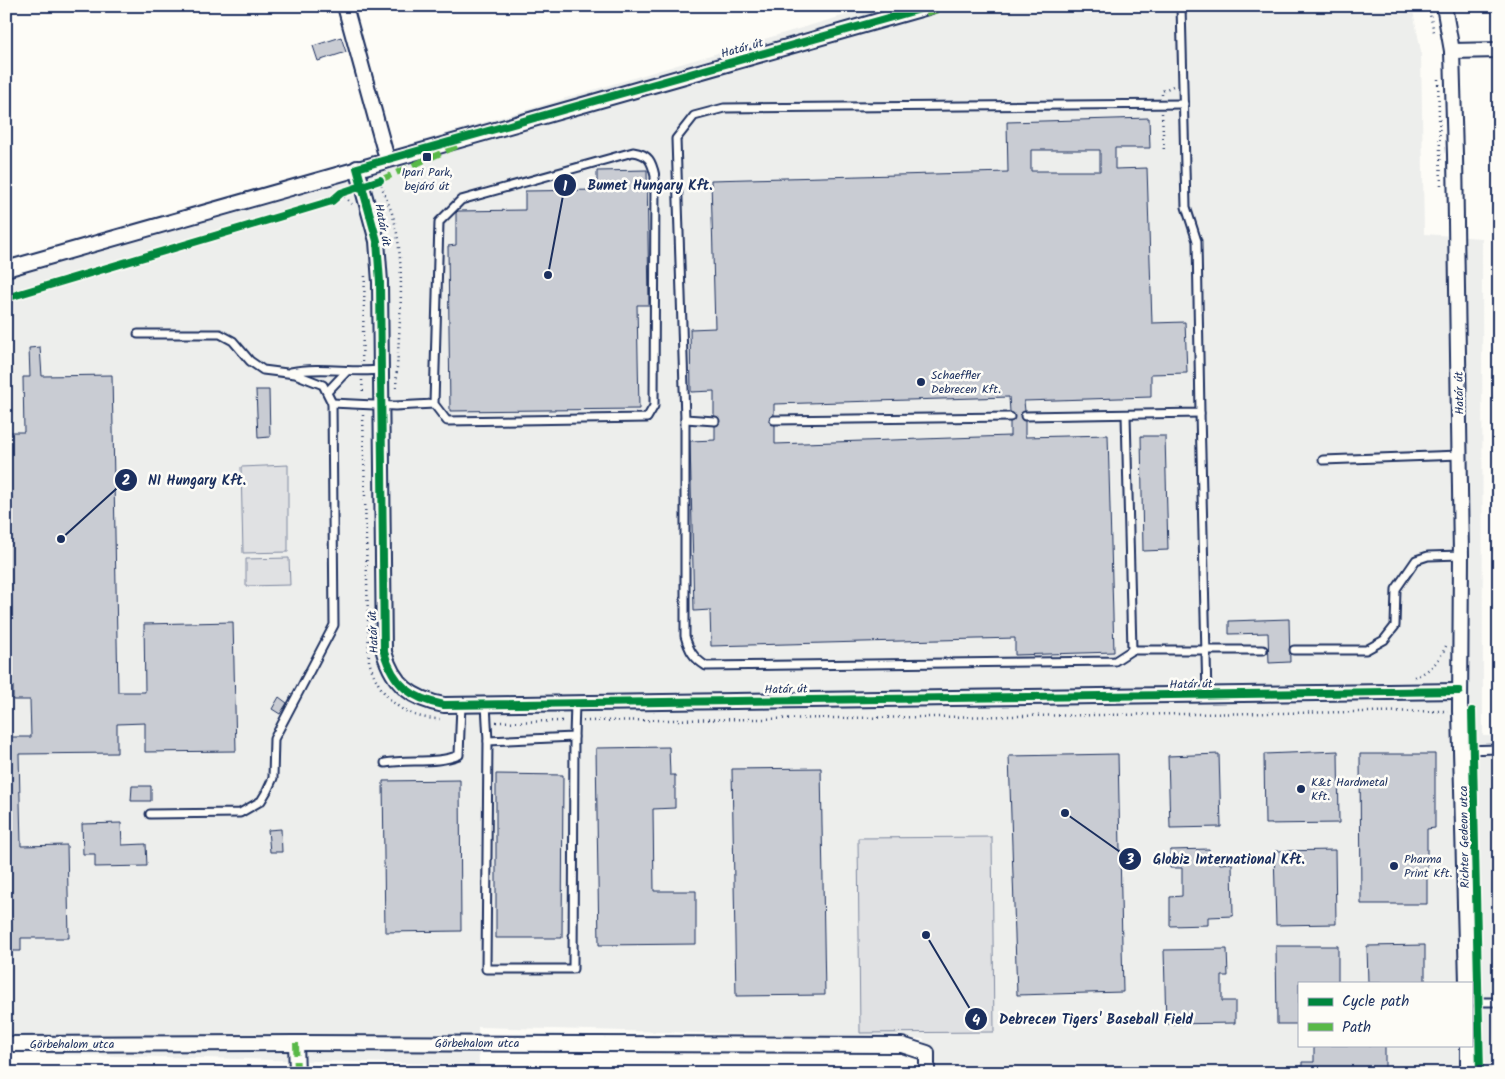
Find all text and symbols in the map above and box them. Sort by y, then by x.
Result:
street label: Határ út [719,33,766,64]
marker: Ipari Park, bejáró út [421,151,433,163]
place label: Ipari Park, bejáró út [401,163,453,196]
callout: Bumet Hungary Kft. [552,171,722,200]
text: 1 [563,175,568,199]
text: Bumet Hungary Kft. [588,175,712,197]
street label: Határ út [369,202,396,248]
place label: Schaeffler Debrecen Kft. [931,366,1001,399]
street label: Határ út [1450,371,1469,415]
marker: Schaeffler Debrecen Kft. [915,376,927,388]
callout: NI Hungary Kft. [113,466,256,495]
text: 2 [122,469,131,493]
text: NI Hungary Kft. [148,470,246,492]
street label: Határ út [363,610,384,654]
street label: Határ út [1169,675,1213,694]
street label: Határ út [764,680,808,699]
place label: K&t Hardmetal Kft. [1311,773,1388,806]
marker: K&t Hardmetal Kft. [1295,783,1307,795]
street label: Richter Gedeon utca [1454,785,1475,888]
callout: Globiz International Kft. [1118,845,1315,874]
text: 3 [1125,848,1134,872]
text: Globiz International Kft. [1153,849,1305,871]
place label: Pharma Print Kft. [1404,850,1452,883]
marker: Pharma Print Kft. [1388,860,1400,872]
legend [1298,982,1472,1046]
text: Cycle path [1342,990,1409,1014]
callout: Debrecen Tigers' Baseball Field [964,1005,1203,1034]
text: 4 [972,1009,980,1033]
text: Debrecen Tigers' Baseball Field [999,1009,1194,1031]
text: Path [1342,1016,1371,1040]
street label: Görbehalom utca [435,1034,520,1053]
street label: Görbehalom utca [30,1035,115,1054]

